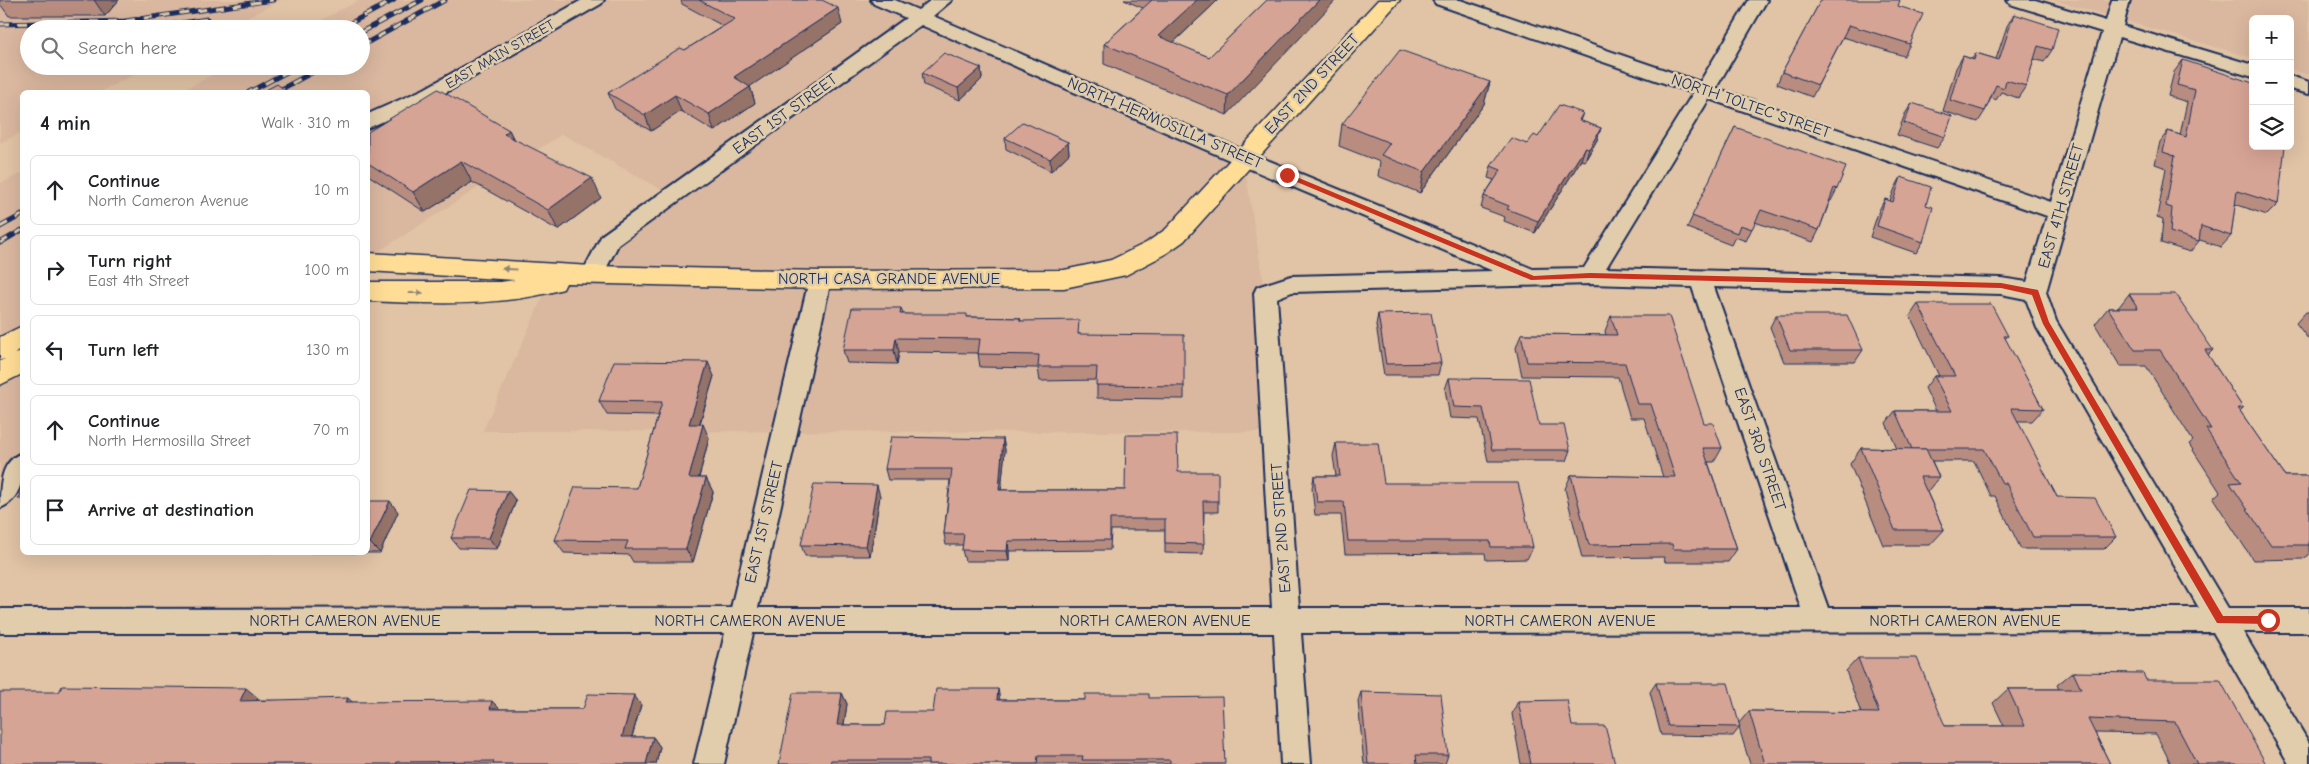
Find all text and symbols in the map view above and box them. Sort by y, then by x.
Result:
map controls [2249,15,2294,150]
button: + [2249,15,2294,60]
street label: EAST MAIN STREET [442,16,558,92]
search box [20,20,370,75]
street label: EAST 2ND STREET [1261,30,1363,138]
icon: search [38,34,66,62]
text: Search here [78,37,177,59]
button: − [2249,60,2294,105]
street label: EAST 1ST STREET [729,70,841,158]
street label: NORTH TOLTEC STREET [1669,70,1834,142]
street label: NORTH HERMOSILLA STREET [1065,74,1266,173]
button: layers [2249,105,2294,150]
text: 4 min [40,111,91,135]
text: Walk · 310 m [261,114,350,132]
street label: EAST 4TH STREET [2035,141,2088,270]
route end [1276,164,1299,187]
text: Continue [88,170,160,192]
icon: ahead [41,176,69,204]
text: 10 m [314,181,349,199]
text: North Cameron Avenue [88,192,249,210]
text: Turn right [88,250,172,272]
icon: right [41,256,69,284]
text: 100 m [305,261,349,279]
one-way arrow [500,265,516,273]
street label: NORTH CASA GRANDE AVENUE [778,270,1000,288]
text: East 4th Street [88,272,189,290]
one-way arrow [408,289,424,297]
icon: left [41,336,69,364]
text: Turn left [88,339,159,361]
text: 130 m [306,341,349,359]
street label: EAST 3RD STREET [1731,385,1790,513]
text: Continue [88,410,160,432]
icon: ahead [41,416,69,444]
text: 70 m [313,421,349,439]
text: North Hermosilla Street [88,432,250,450]
street label: EAST 1ST STREET [741,459,787,585]
street label: EAST 2ND STREET [1267,462,1295,594]
icon: arrive [41,496,69,524]
text: Arrive at destination [88,499,254,521]
route start [2257,609,2280,632]
street label: NORTH CAMERON AVENUE [249,612,441,630]
street label: NORTH CAMERON AVENUE [654,612,846,630]
street label: NORTH CAMERON AVENUE [1059,612,1251,630]
street label: NORTH CAMERON AVENUE [1464,612,1656,630]
street label: NORTH CAMERON AVENUE [1869,612,2061,630]

